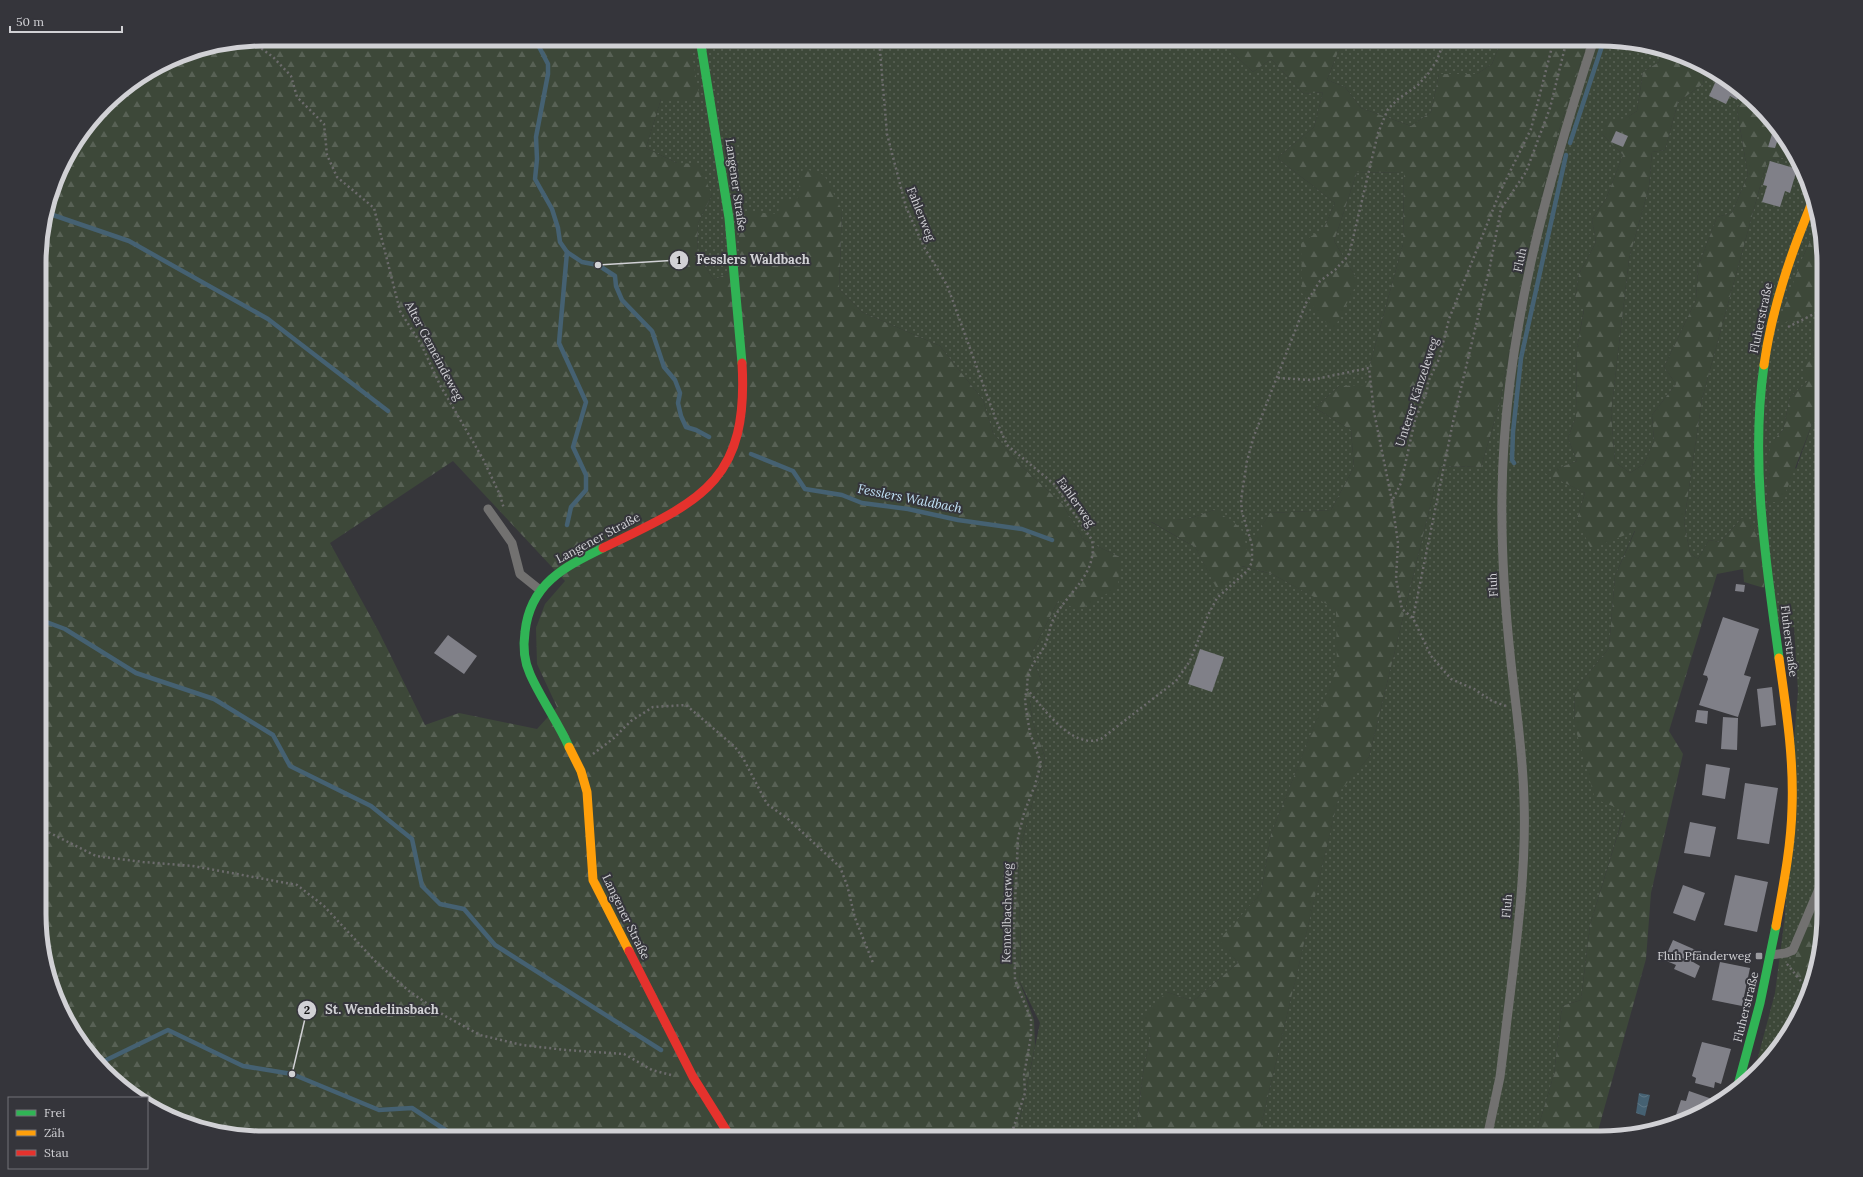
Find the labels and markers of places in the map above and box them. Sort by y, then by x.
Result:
callout: Fesslers Waldbach [669,247,818,272]
place label: Fluh Pfänderweg [1657,948,1751,963]
marker: Fluh Pfänderweg [1754,951,1764,961]
callout: St. Wendelinsbach [297,997,447,1022]

